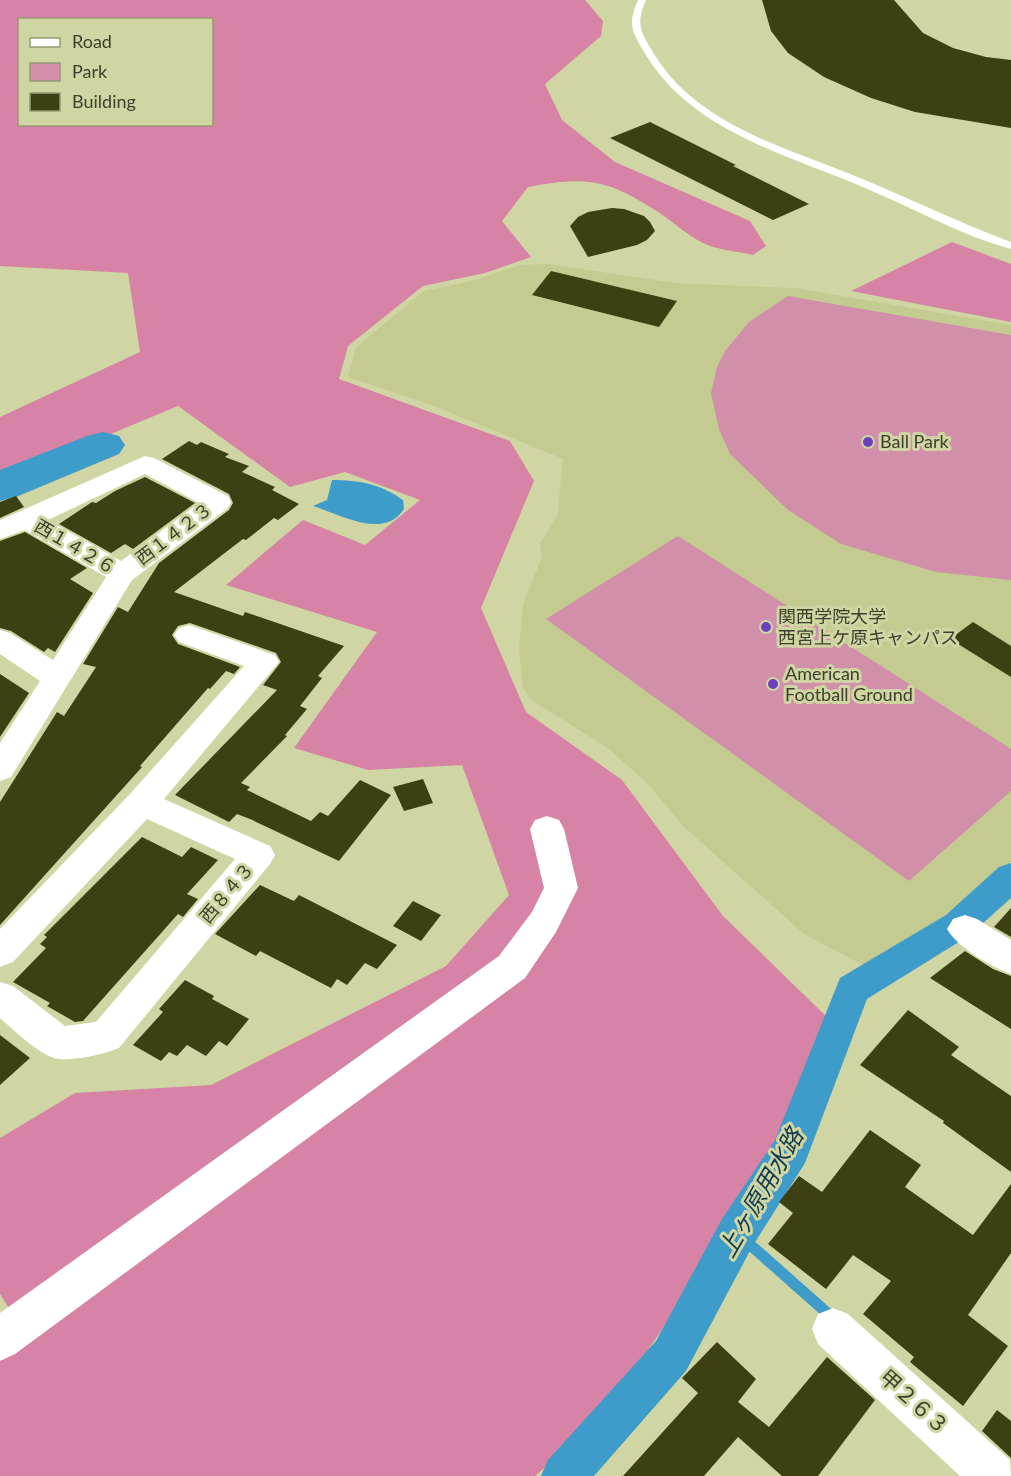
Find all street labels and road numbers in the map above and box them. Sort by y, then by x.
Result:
street label: 西１４２３ [131,497,216,569]
street label: 西１４２６ [31,514,120,578]
street label: 西８４３ [195,858,258,927]
street label: 甲２６３ [875,1363,955,1438]

